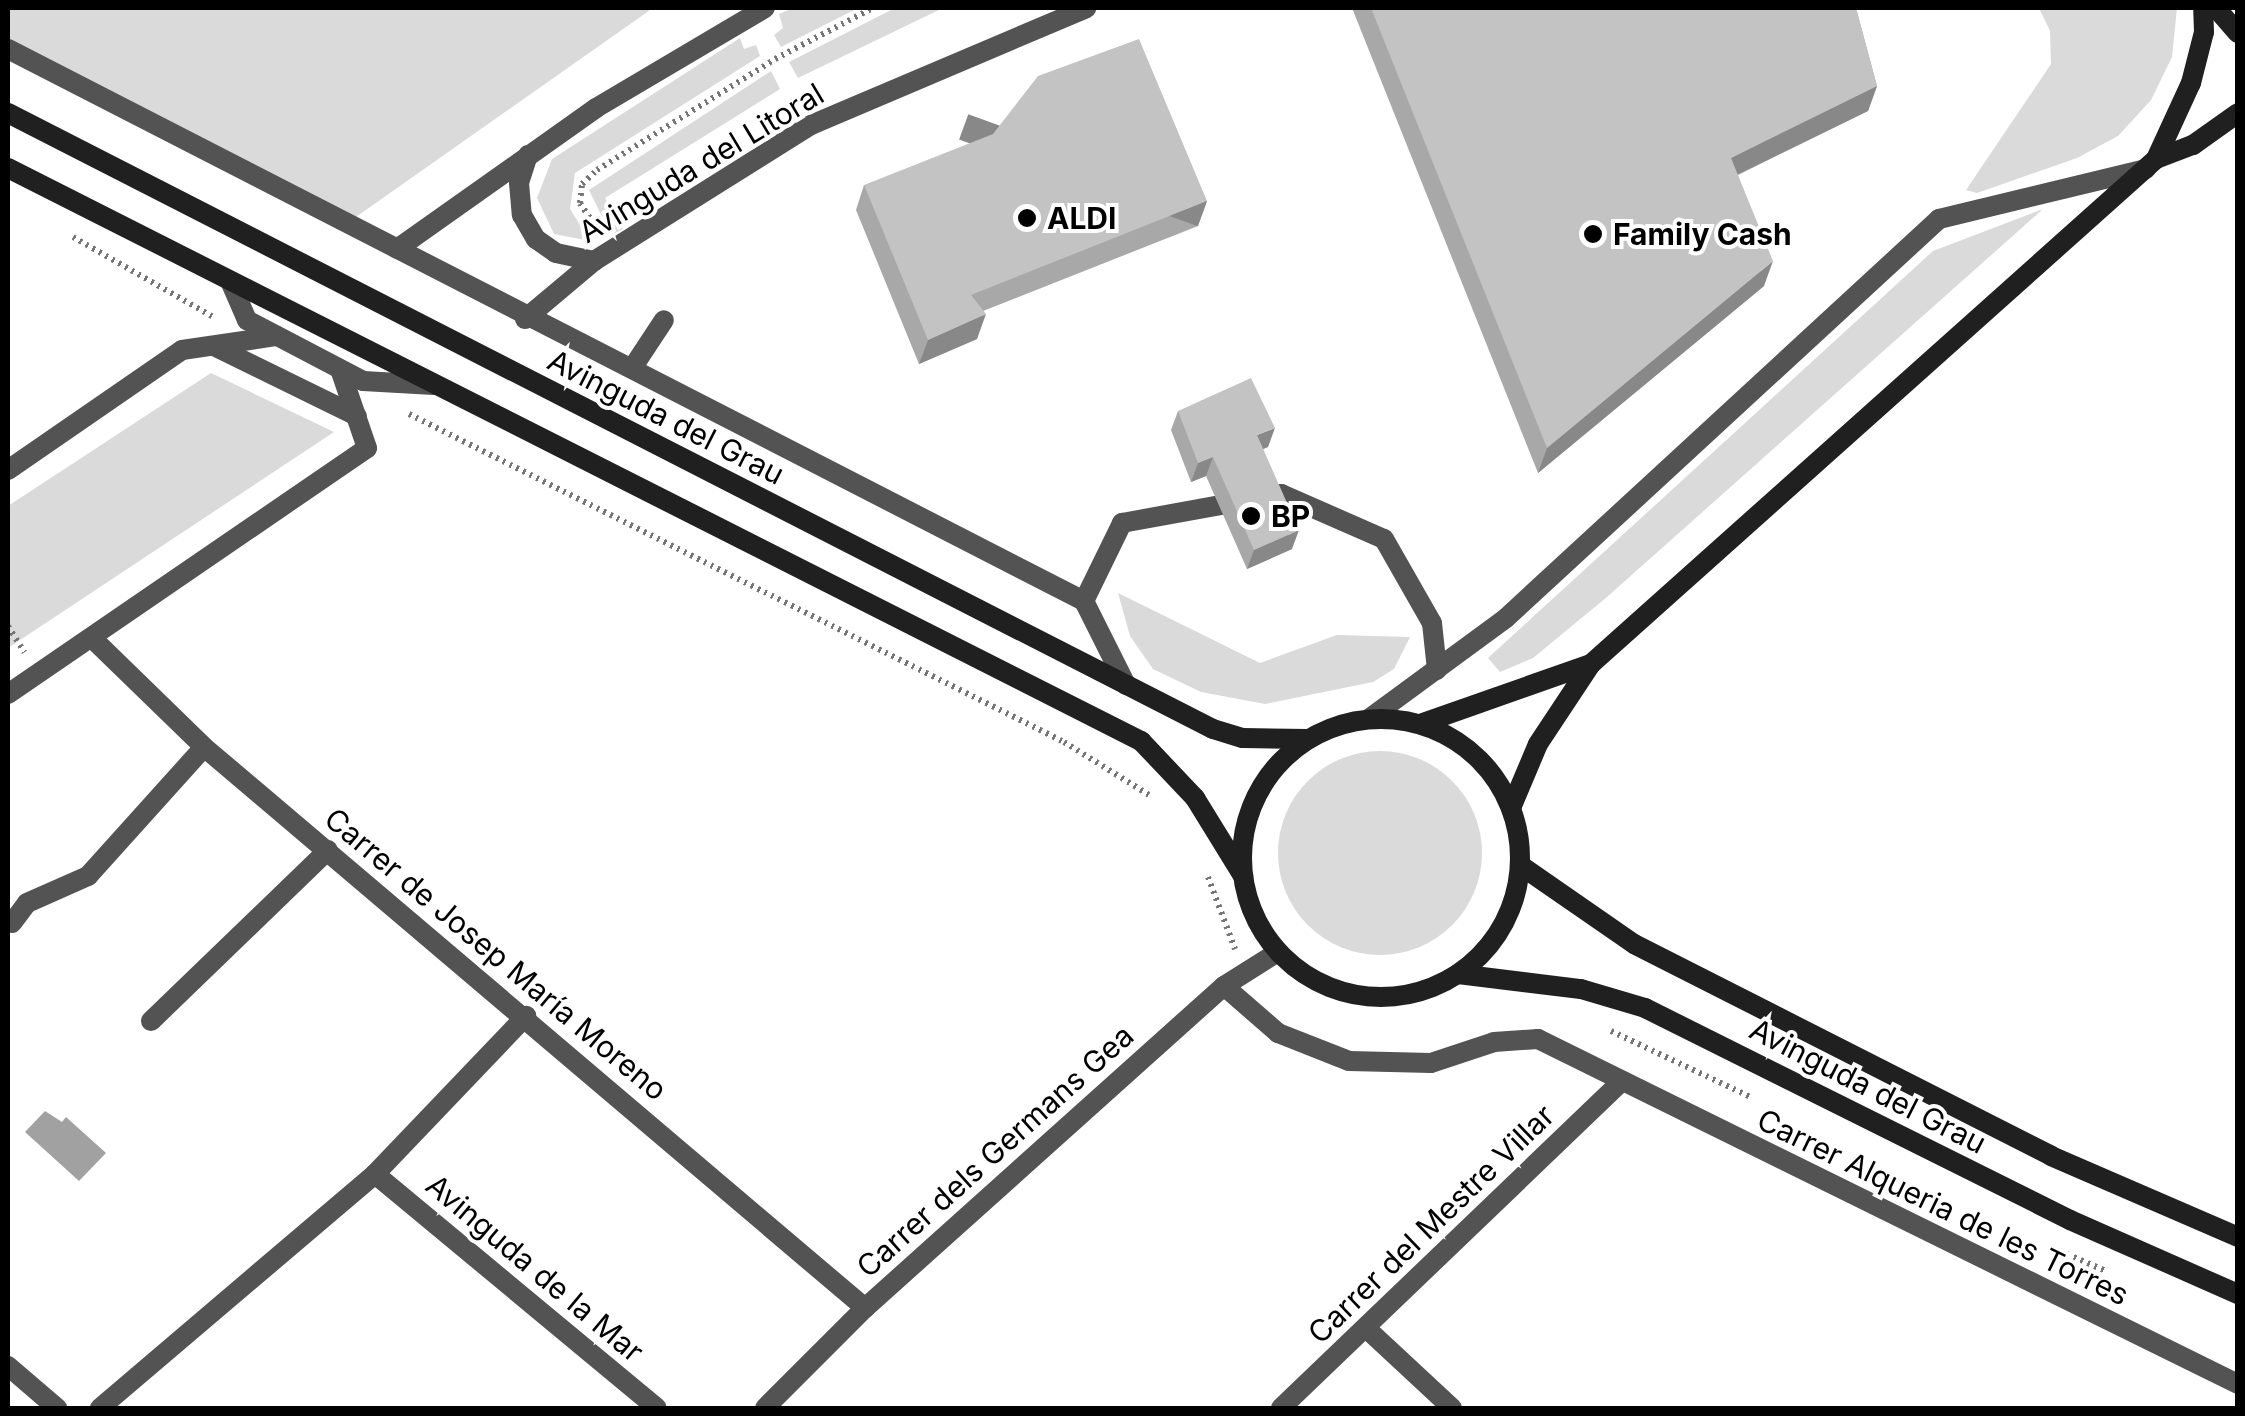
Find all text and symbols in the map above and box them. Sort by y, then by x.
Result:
street label: Avinguda del Litoral [572,76,830,250]
place label: ALDI [1047,200,1116,236]
marker: ALDI [1016,207,1038,229]
place label: Family Cash [1613,216,1792,252]
marker: Family Cash [1582,223,1604,245]
street label: Avinguda del Grau [542,342,790,492]
place label: BP [1271,498,1310,534]
marker: BP [1240,505,1262,527]
street label: Carrer de Josep María Moreno [318,800,674,1108]
street label: Avinguda del Grau [1744,1011,1992,1161]
street label: Carrer dels Germans Gea [849,1017,1141,1285]
street label: Carrer del Mestre Villar [1301,1097,1561,1351]
street label: Carrer Alqueria de les Torres [1751,1101,2135,1313]
street label: Avinguda de la Mar [419,1167,651,1369]

